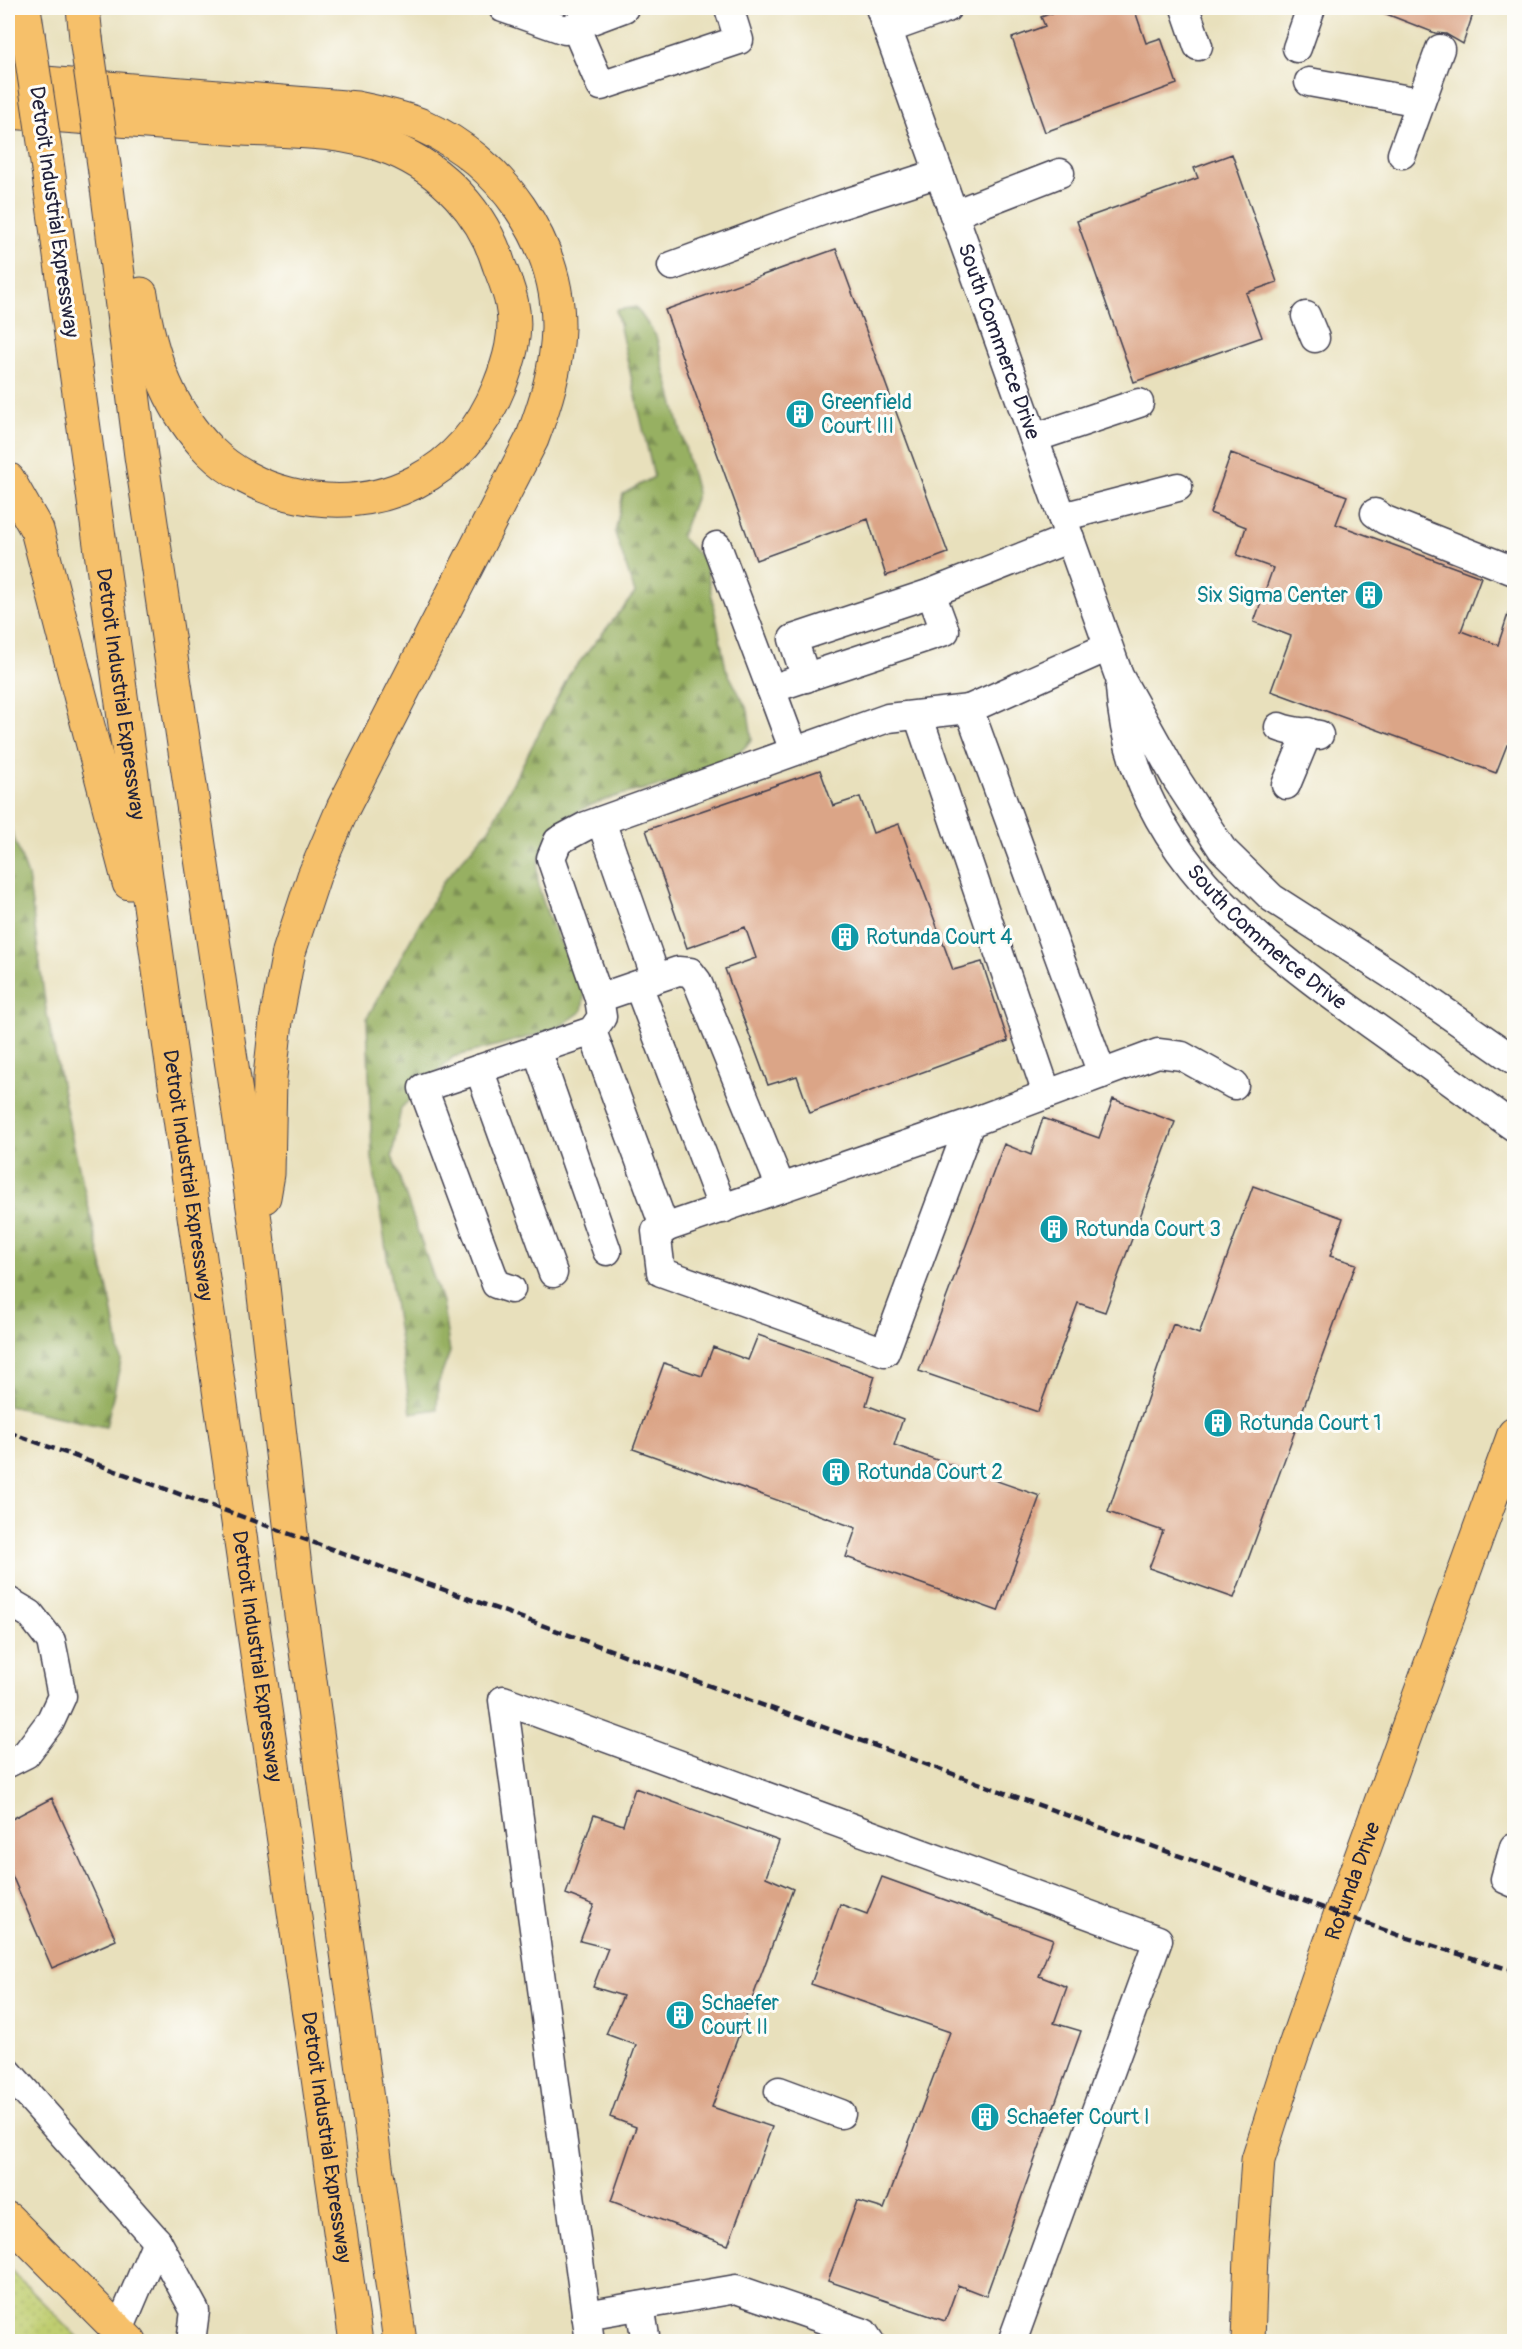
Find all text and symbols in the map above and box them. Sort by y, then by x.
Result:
street label: Detroit Industrial Expressway [23,85,85,339]
street label: South Commerce Drive [952,240,1047,444]
place label: Greenfield Court III [821,389,912,440]
building icon: Greenfield Court III [784,398,816,430]
street label: Detroit Industrial Expressway [90,566,152,822]
building icon: Six Sigma Center [1353,579,1385,611]
place label: Six Sigma Center [1197,582,1348,609]
street label: South Commerce Drive [1181,859,1353,1016]
building icon: Rotunda Court 4 [829,921,861,953]
place label: Rotunda Court 4 [866,924,1012,951]
street label: Detroit Industrial Expressway [157,1048,220,1303]
building icon: Rotunda Court 3 [1038,1213,1070,1245]
place label: Rotunda Court 3 [1075,1216,1221,1243]
building icon: Rotunda Court 1 [1202,1407,1234,1439]
place label: Rotunda Court 1 [1239,1410,1382,1437]
building icon: Rotunda Court 2 [820,1456,852,1488]
place label: Rotunda Court 2 [857,1459,1003,1486]
street label: Detroit Industrial Expressway [226,1529,289,1784]
street label: Rotunda Drive [1319,1817,1386,1944]
place label: Schaefer Court II [701,1990,779,2041]
building icon: Schaefer Court II [664,1999,696,2031]
street label: Detroit Industrial Expressway [295,2010,358,2265]
building icon: Schaefer Court I [969,2101,1001,2133]
place label: Schaefer Court I [1006,2104,1150,2131]

